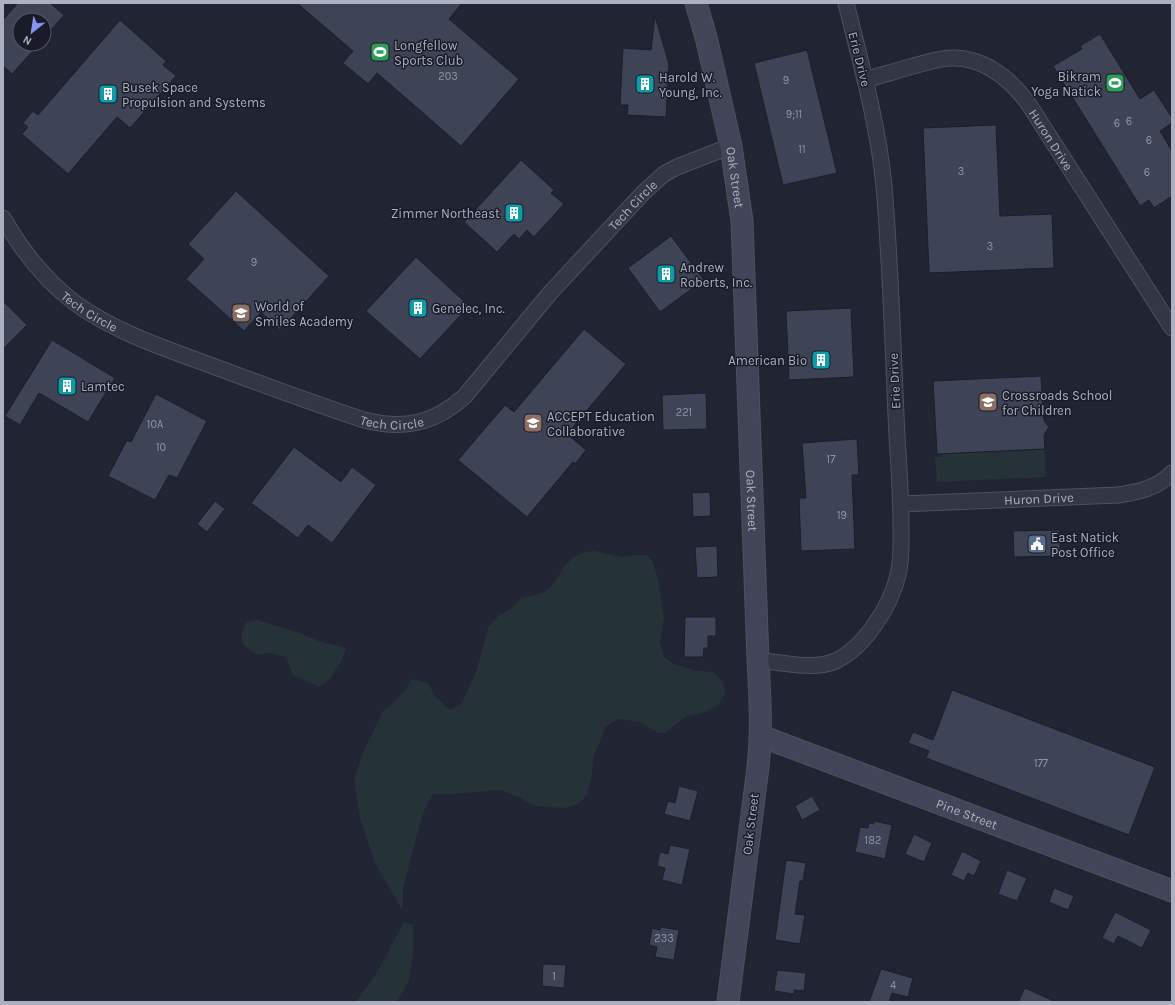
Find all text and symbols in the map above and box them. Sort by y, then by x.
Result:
north arrow [12,12,52,52]
street label: Erie Drive [845,30,874,88]
text: N [21,33,34,48]
place label: Longfellow Sports Club [394,38,463,68]
sports icon: Longfellow Sports Club [369,41,391,63]
place label: Bikram Yoga Natick [1031,69,1101,99]
house number: 203 [438,70,458,83]
place label: Harold W. Young, Inc. [659,70,722,100]
sports icon: Bikram Yoga Natick [1104,72,1126,94]
building icon: Harold W. Young, Inc. [634,73,656,95]
house number: 9 [783,74,789,87]
place label: Busek Space Propulsion and Systems [122,80,266,110]
building icon: Busek Space Propulsion and Systems [97,83,119,105]
street label: Huron Drive [1026,106,1076,173]
house number: 9;11 [786,108,802,121]
house number: 6 [1126,115,1132,128]
house number: 6 [1114,117,1120,130]
house number: 6 [1146,134,1152,147]
house number: 11 [798,143,806,156]
street label: Oak Street [723,146,747,209]
house number: 3 [958,165,964,178]
house number: 6 [1144,166,1150,179]
street label: Tech Circle [606,177,661,233]
building icon: Zimmer Northeast [503,202,525,224]
place label: Zimmer Northeast [391,206,500,221]
house number: 3 [987,240,993,253]
house number: 9 [251,256,257,269]
place label: Andrew Roberts, Inc. [680,260,752,290]
building icon: Andrew Roberts, Inc. [655,263,677,285]
street label: Tech Circle [58,288,120,335]
building icon: Genelec, Inc. [407,297,429,319]
place label: World of Smiles Academy [255,299,353,329]
place label: Genelec, Inc. [432,301,505,316]
school or university icon: World of Smiles Academy [230,302,252,324]
building icon: American Bio [810,349,832,371]
street label: Erie Drive [886,352,903,409]
place label: American Bio [728,353,807,368]
building icon: Lamtec [56,375,78,397]
place label: Lamtec [81,379,125,394]
place label: Crossroads School for Children [1002,388,1112,418]
school or university icon: Crossroads School for Children [977,391,999,413]
house number: 221 [676,406,692,419]
place label: ACCEPT Education Collaborative [547,409,655,439]
street label: Tech Circle [358,412,426,433]
school or university icon: ACCEPT Education Collaborative [522,412,544,434]
house number: 10A [147,418,164,431]
house number: 10 [156,441,166,454]
house number: 17 [827,453,835,466]
street label: Oak Street [743,470,760,532]
street label: Huron Drive [1004,490,1074,508]
house number: 19 [837,509,847,522]
place label: East Natick Post Office [1051,530,1119,560]
public building icon: East Natick Post Office [1026,533,1048,555]
house number: 177 [1034,757,1048,770]
street label: Oak Street [739,792,762,856]
street label: Pine Street [934,796,1000,833]
house number: 182 [865,834,881,847]
house number: 233 [654,932,674,945]
house number: 1 [552,970,556,983]
house number: 4 [890,979,896,992]

